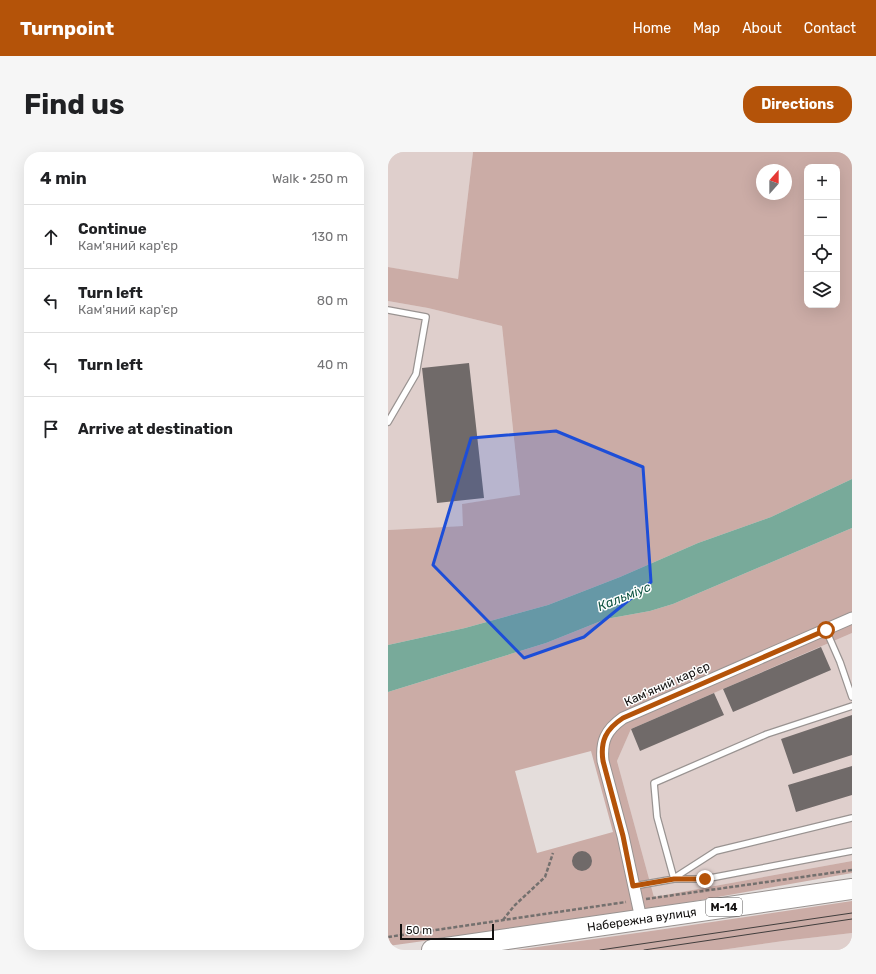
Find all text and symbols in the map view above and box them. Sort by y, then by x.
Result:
text: Turnpoint [20,17,114,40]
text: Home [633,20,671,37]
text: Map [693,20,720,37]
text: About [742,20,782,37]
text: Contact [804,20,856,37]
button: Directions [743,86,852,123]
text: Find us [24,88,124,121]
north arrow [756,164,792,200]
map controls [804,164,840,308]
button: + [804,164,840,200]
text: 4 min [40,168,87,188]
text: Walk · 250 m [272,171,348,186]
button: − [804,200,840,236]
text: Continue [78,220,147,238]
icon: ahead [40,226,62,248]
text: 130 m [312,229,348,244]
button: locate [804,236,840,272]
text: Кам'яний кар'єр [78,238,178,253]
button: layers [804,272,840,308]
text: Turn left [78,284,143,302]
icon: left [40,290,62,312]
text: 80 m [317,293,348,308]
text: Кам'яний кар'єр [78,302,178,317]
icon: left [40,354,62,376]
text: Turn left [78,356,143,374]
text: 40 m [317,357,348,372]
icon: arrive [40,418,62,440]
text: Arrive at destination [78,420,233,438]
water label: Кальміус [595,579,653,614]
route start [817,621,835,639]
street label: Кам'яний кар'єр [622,659,712,709]
route end [696,870,714,888]
road number: М-14 [706,898,742,916]
street label: Набережна вулиця [586,905,697,934]
scale bar [400,922,494,941]
text: 50 m [406,924,432,937]

